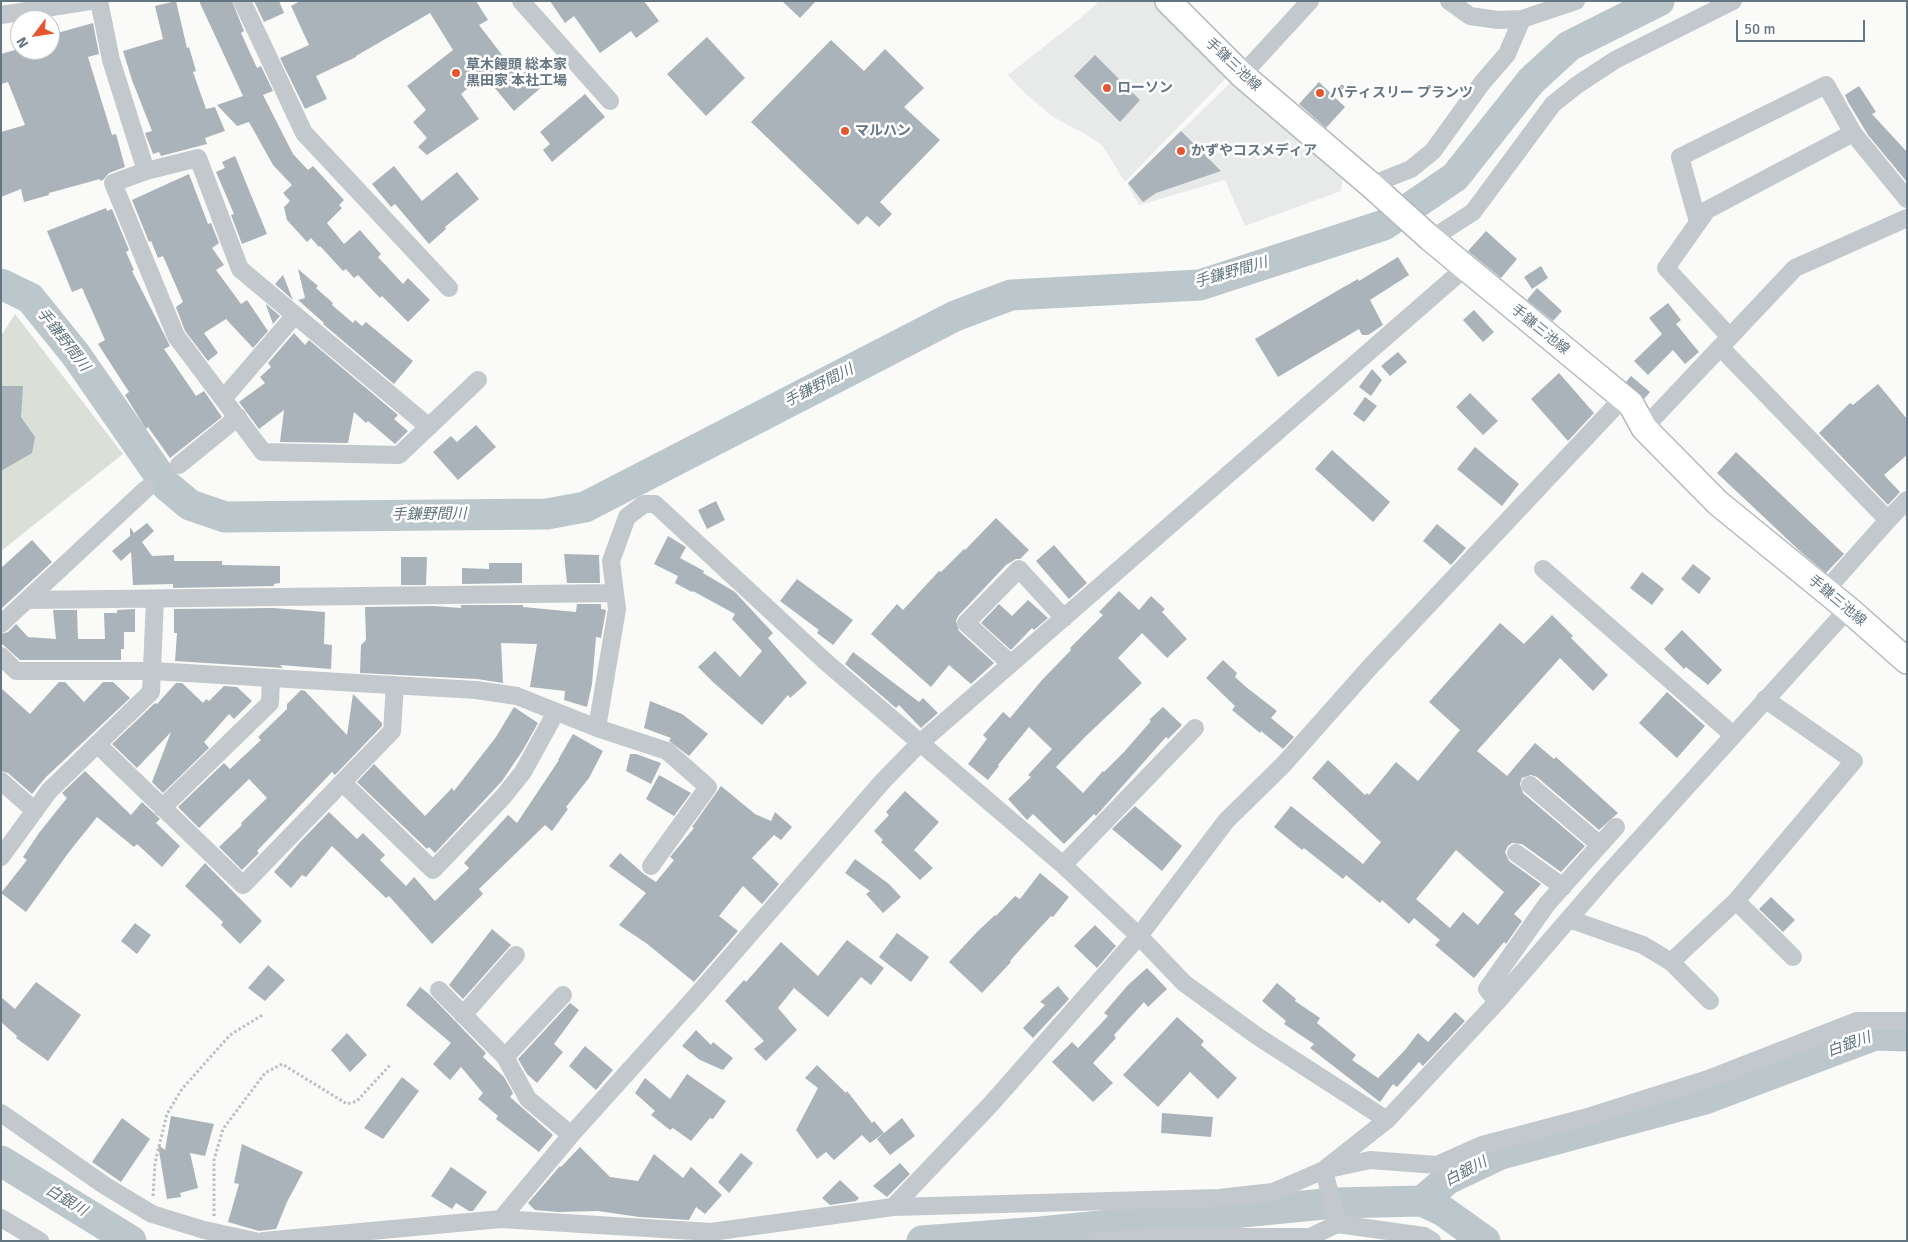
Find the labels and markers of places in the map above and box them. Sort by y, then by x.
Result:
place label: 草木饅頭 総本家 黒田家 本社工場 [466,57,567,90]
marker: 草木饅頭 総本家 黒田家 本社工場 [450,67,462,79]
place label: ローソン [1117,80,1173,96]
marker: ローソン [1101,82,1113,94]
place label: パティスリー プランツ [1330,85,1473,101]
marker: パティスリー プランツ [1314,87,1326,99]
place label: マルハン [855,123,911,139]
marker: マルハン [839,125,851,137]
place label: かずやコスメディア [1191,143,1317,159]
marker: かずやコスメディア [1175,145,1187,157]

